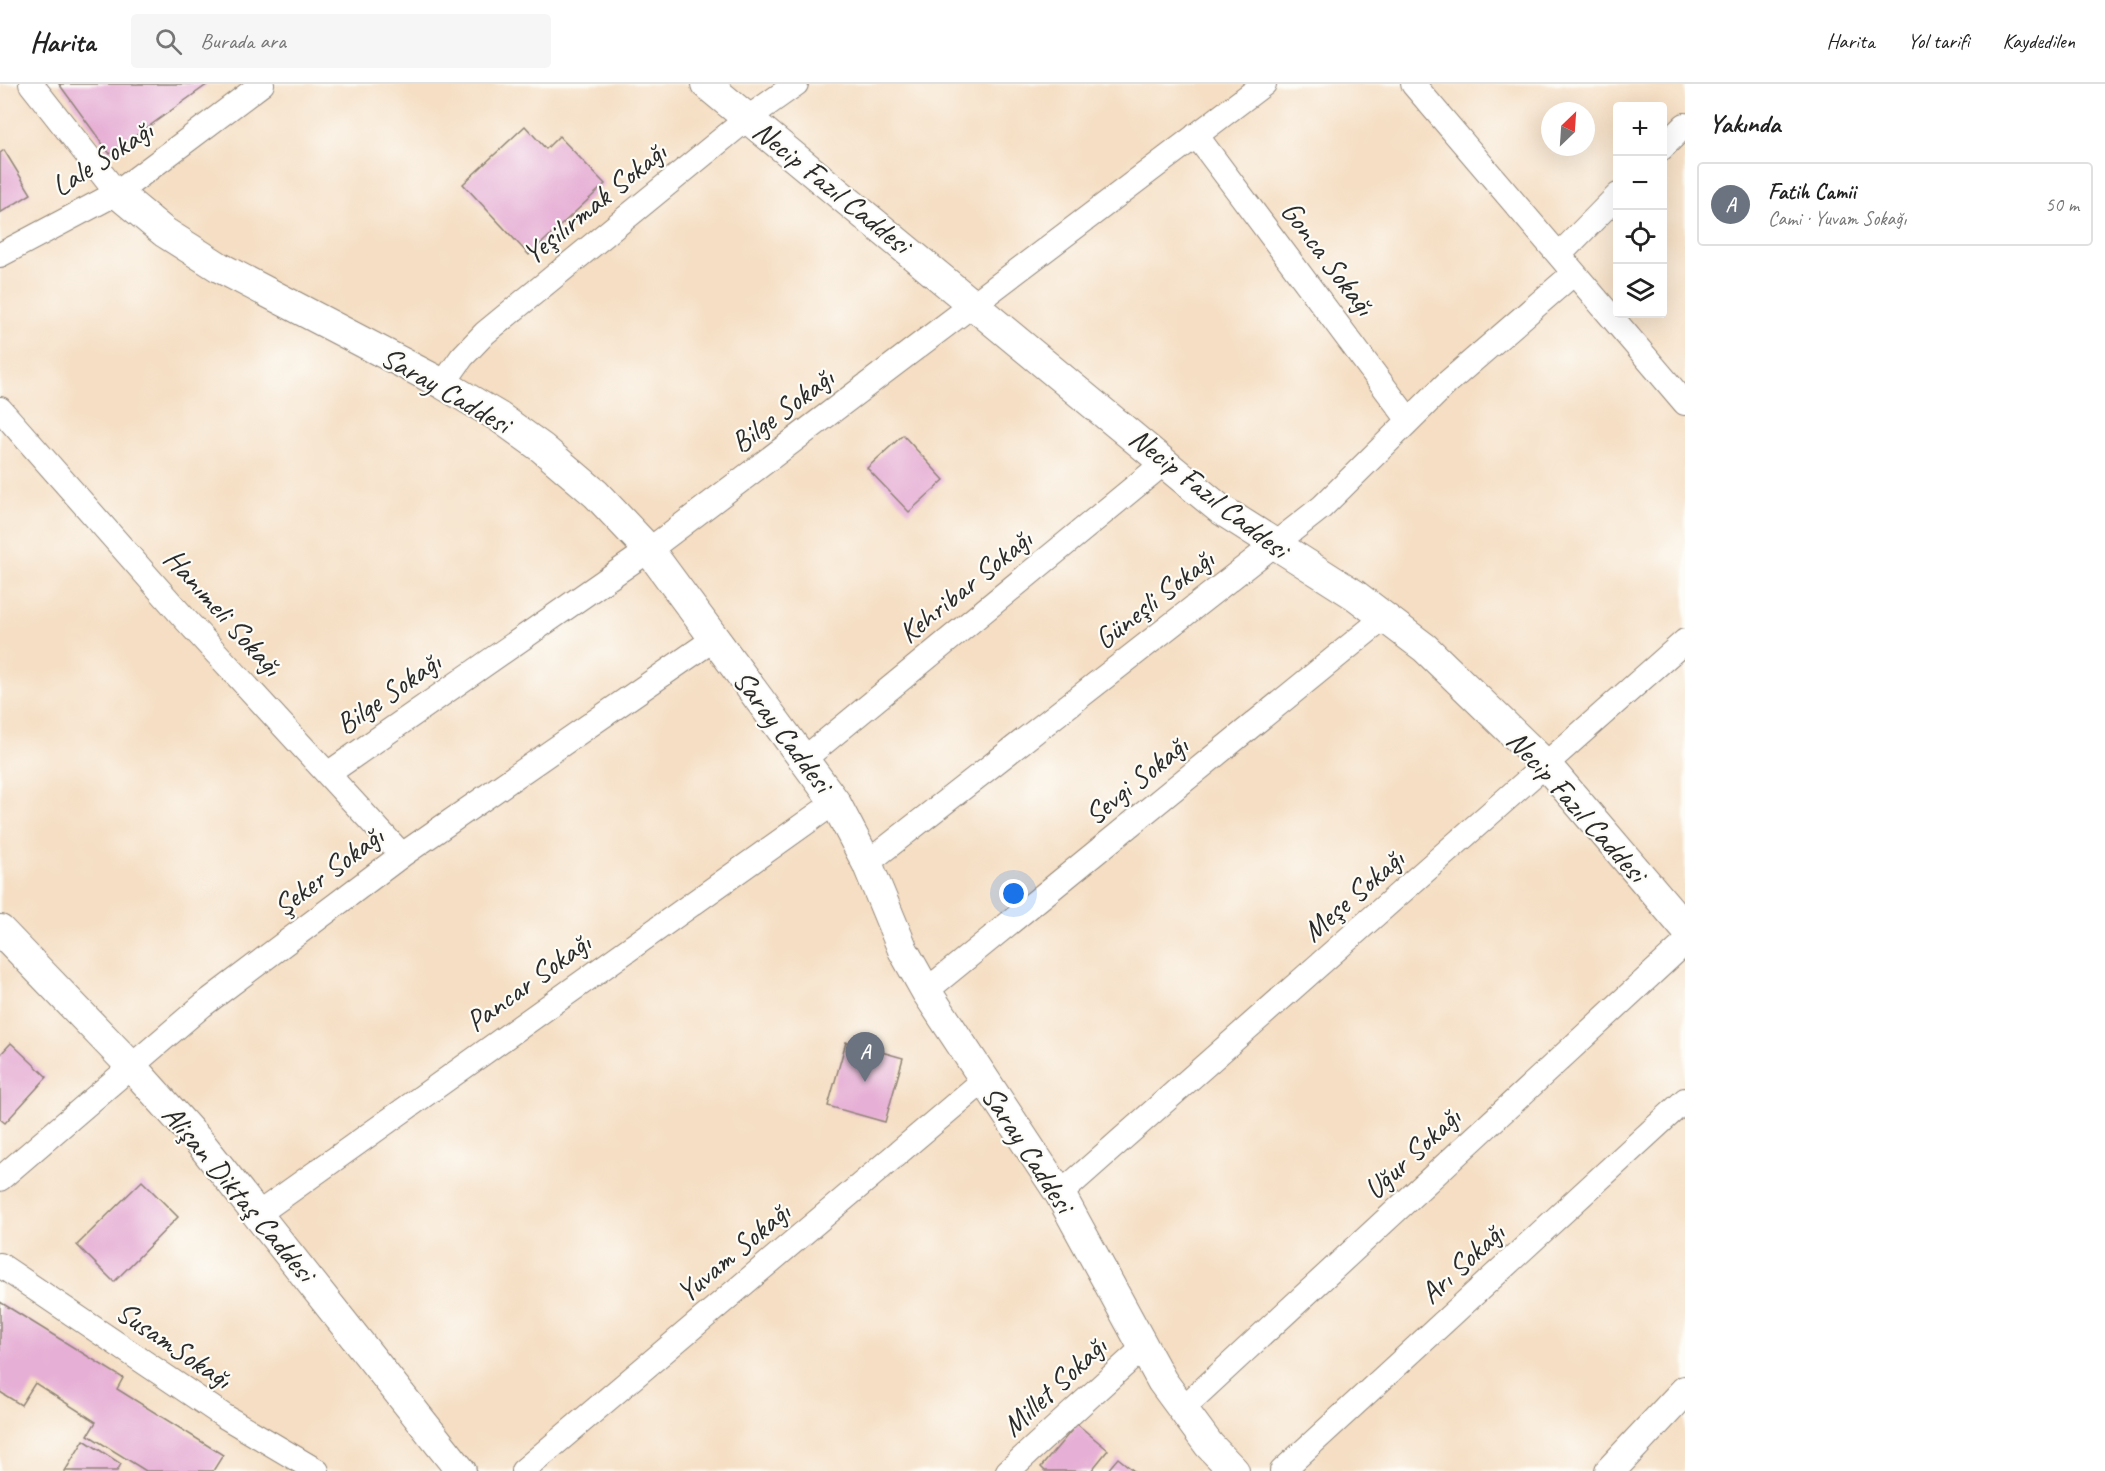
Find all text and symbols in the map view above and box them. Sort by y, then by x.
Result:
search box [131,14,551,68]
text: Harita [30,24,95,59]
icon: search [152,25,185,58]
text: Burada ara [200,27,286,55]
text: Harita [1826,28,1875,54]
text: Yol tarifi [1908,28,1969,54]
text: Kaydedilen [2002,28,2075,54]
north arrow [1541,102,1595,156]
map controls [1613,102,1667,318]
button: + [1613,102,1667,156]
text: Yakında [1709,107,1780,140]
street label: Lale Sokağı [44,110,161,205]
street label: Necip Fazıl Caddesi [745,112,921,264]
street label: Yeşilırmak Sokağı [514,132,675,273]
button: − [1613,156,1667,210]
text: Fatih Camii [1768,178,1856,206]
text: A [1725,192,1736,217]
text: 50 m [2045,192,2079,217]
street label: Gonca Sokağı [1272,193,1384,324]
text: Cami · Yuvam Sokağı [1768,206,1906,231]
button: locate [1613,210,1667,264]
button: layers [1613,264,1667,318]
street label: Saray Caddesi [374,338,521,444]
street label: Bilge Sokağı [723,358,842,461]
street label: Necip Fazıl Caddesi [1122,419,1299,569]
street label: Kehribar Sokağı [890,520,1041,652]
street label: Hanımeli Sokağı [156,540,291,685]
street label: Güneşli Sokağı [1086,540,1223,658]
street label: Bilge Sokağı [328,642,449,743]
street label: Saray Caddesi [725,662,843,802]
street label: Necip Fazıl Caddesi [1499,722,1658,893]
street label: Sevgi Sokağı [1076,726,1197,833]
street label: Şeker Sokağı [265,816,392,925]
street label: Meşe Sokağı [1294,839,1413,950]
your location [999,879,1028,908]
street label: Pancar Sokağı [458,923,599,1040]
pin: A [846,1032,884,1082]
street label: Saray Caddesi [973,1078,1085,1222]
street label: Alişan Diktaş Caddesi [154,1097,326,1292]
street label: Uğur Sokağı [1356,1098,1469,1207]
street label: Yuvam Sokağı [668,1192,799,1311]
street label: Arı Sokağı [1412,1213,1513,1312]
street label: SusamSokağı [109,1293,240,1398]
street label: Millet Sokağı [993,1327,1116,1444]

